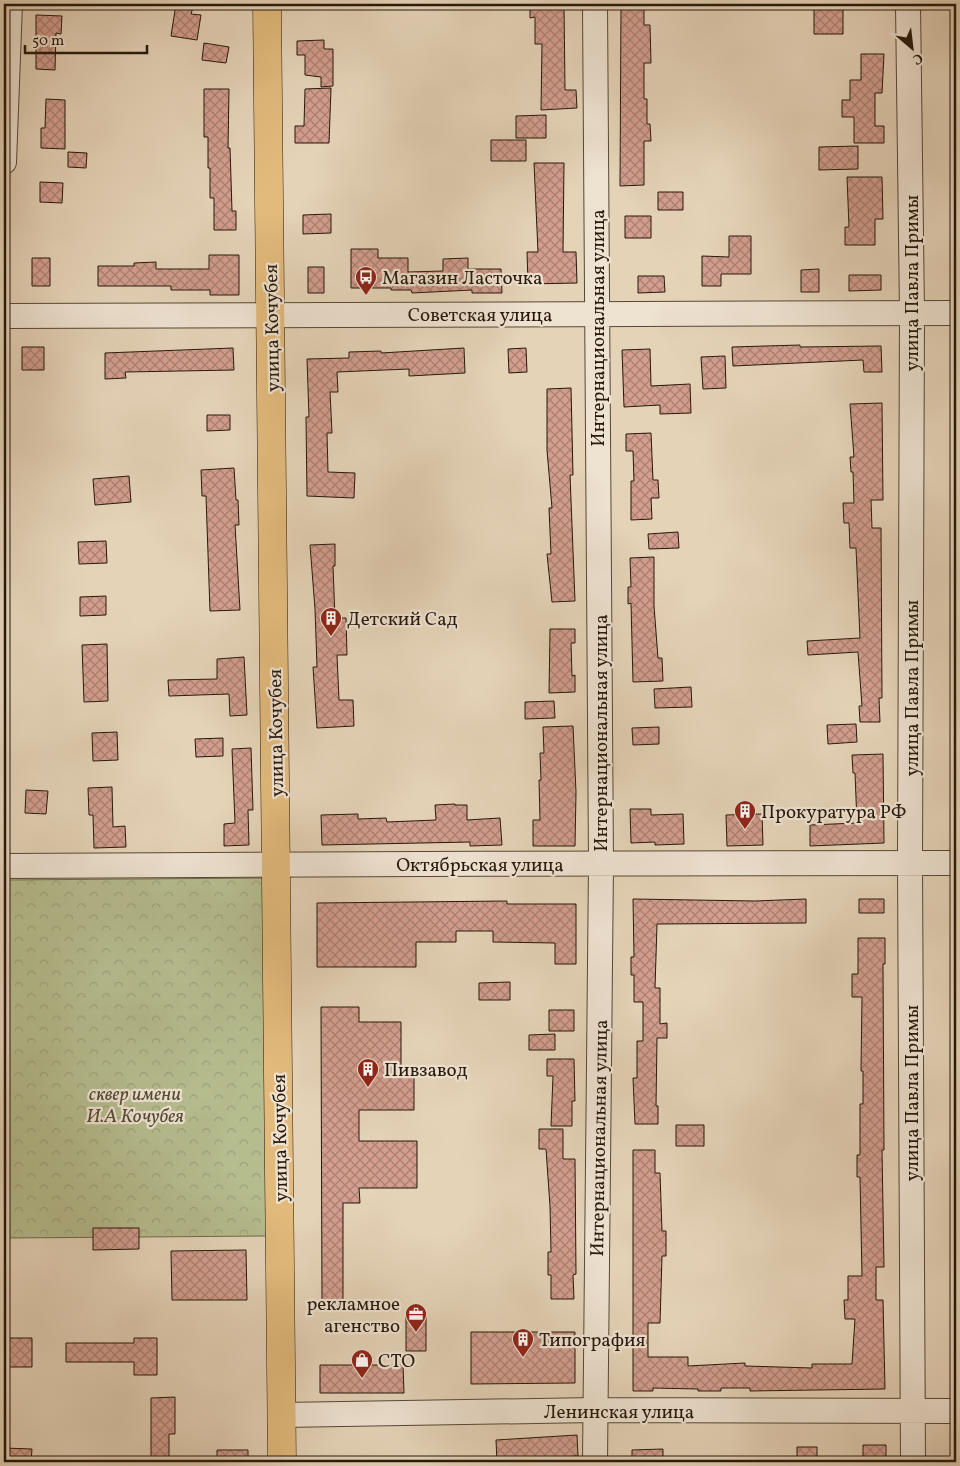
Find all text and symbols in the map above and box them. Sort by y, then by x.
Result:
scale bar [25,22,148,54]
north arrow [888,22,938,72]
text: 50 m [32,31,64,52]
text: С [909,48,926,69]
street label: улица Павла Примы [900,195,926,371]
street label: Интернациональная улица [586,209,612,447]
street label: улица Кочубея [259,264,287,392]
bus stop icon: Магазин Ласточка [354,265,378,296]
place label: Магазин Ласточка [382,266,542,292]
street label: Советская улица [408,303,552,329]
street label: улица Павла Примы [900,600,926,776]
building icon: Детский Сад [319,606,343,637]
place label: Детский Сад [347,607,458,633]
street label: Интернациональная улица [589,614,615,852]
street label: улица Кочубея [263,669,291,797]
building icon: Прокуратура РФ [733,799,757,830]
place label: Прокуратура РФ [761,800,906,826]
street label: Октябрьская улица [396,853,564,879]
street label: улица Павла Примы [900,1005,926,1181]
street label: Интернациональная улица [585,1019,615,1257]
building icon: Пивзавод [356,1057,380,1088]
place label: Пивзавод [384,1058,468,1084]
street label: улица Кочубея [267,1074,295,1202]
park label: сквер имени И.А Кочубея [86,1082,184,1130]
place label: рекламное агенство [306,1292,400,1340]
office icon: рекламное агенство [404,1302,428,1333]
building icon: Типография [511,1327,535,1358]
place label: Типография [539,1328,646,1354]
shop icon: СТО [350,1348,374,1379]
place label: СТО [378,1349,415,1375]
street label: Ленинская улица [544,1400,694,1426]

